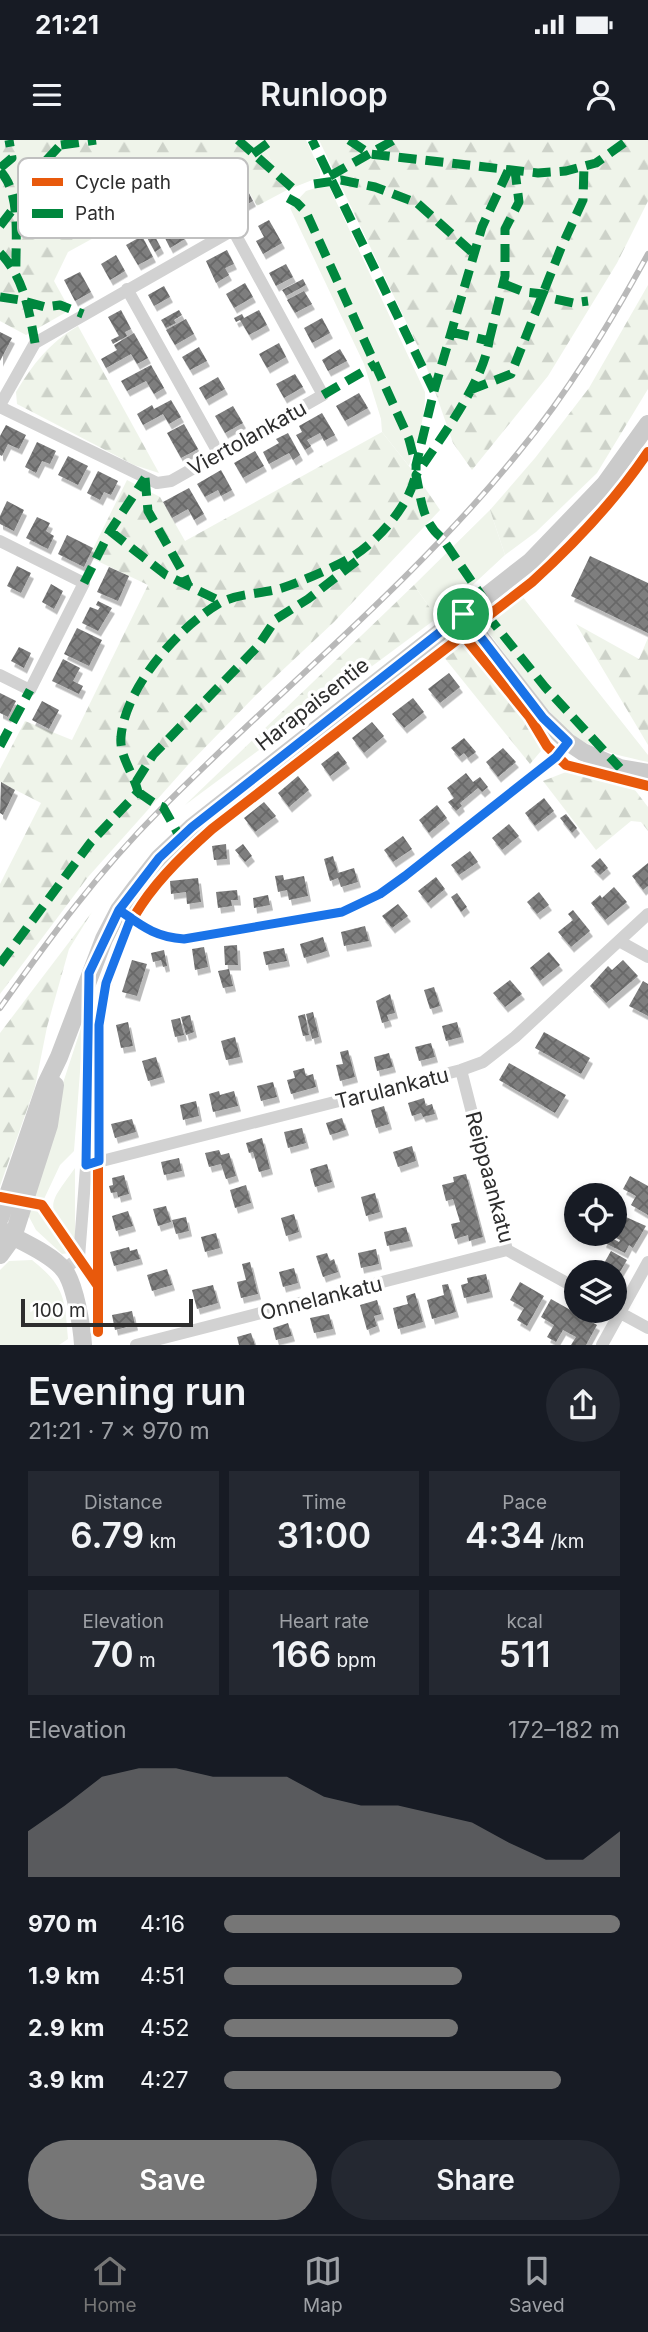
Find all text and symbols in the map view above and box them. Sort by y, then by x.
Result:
text: 21:21 [35,9,99,40]
text: Runloop [260,75,388,114]
icon: menu [28,76,66,114]
icon: person [582,76,620,114]
legend [18,158,248,238]
text: Cycle path [75,171,171,194]
text: Path [75,202,115,225]
street label: Viertolankatu [184,395,310,481]
pin [433,584,493,644]
icon: arrive [444,595,482,633]
street label: Harapaisentie [250,652,374,756]
street label: Tarulankatu [333,1062,451,1114]
street label: Reippaankatu [460,1109,520,1245]
map controls [564,1183,627,1323]
button: locate [564,1183,627,1246]
button: layers [564,1260,627,1323]
street label: Onnelankatu [257,1271,385,1325]
scale bar [21,1296,192,1328]
text: 100 m [32,1299,86,1322]
text: Evening run [28,1368,246,1414]
button: share [546,1368,620,1442]
text: 21:21 · 7 × 970 m [28,1417,210,1445]
text: Distance [84,1491,163,1514]
text: Time [302,1491,346,1514]
text: Pace [502,1491,547,1514]
text: 6.79 [70,1514,144,1556]
text: 31:00 [277,1514,371,1556]
text: 4:34 [465,1514,545,1556]
text: km [144,1530,177,1553]
text: /km [545,1530,584,1553]
text: Elevation [83,1610,164,1633]
text: Heart rate [279,1610,369,1633]
text: kcal [507,1610,543,1633]
text: 70 [91,1633,134,1675]
text: 166 [272,1633,331,1675]
text: 511 [499,1633,550,1675]
text: m [134,1649,156,1672]
text: bpm [331,1649,376,1672]
text: Elevation [28,1716,127,1744]
text: 172–182 m [508,1716,620,1744]
text: 970 m [28,1910,97,1938]
text: 4:16 [140,1910,185,1938]
text: 1.9 km [28,1962,100,1990]
text: 4:51 [140,1962,185,1990]
text: 2.9 km [28,2014,105,2042]
text: 4:52 [140,2014,190,2042]
text: 3.9 km [28,2066,104,2094]
text: 4:27 [140,2066,189,2094]
button: Save [28,2140,317,2220]
button: Share [331,2140,620,2220]
tab: Home [83,2252,137,2317]
tab: Map [303,2252,343,2317]
tab: Saved [509,2252,565,2317]

